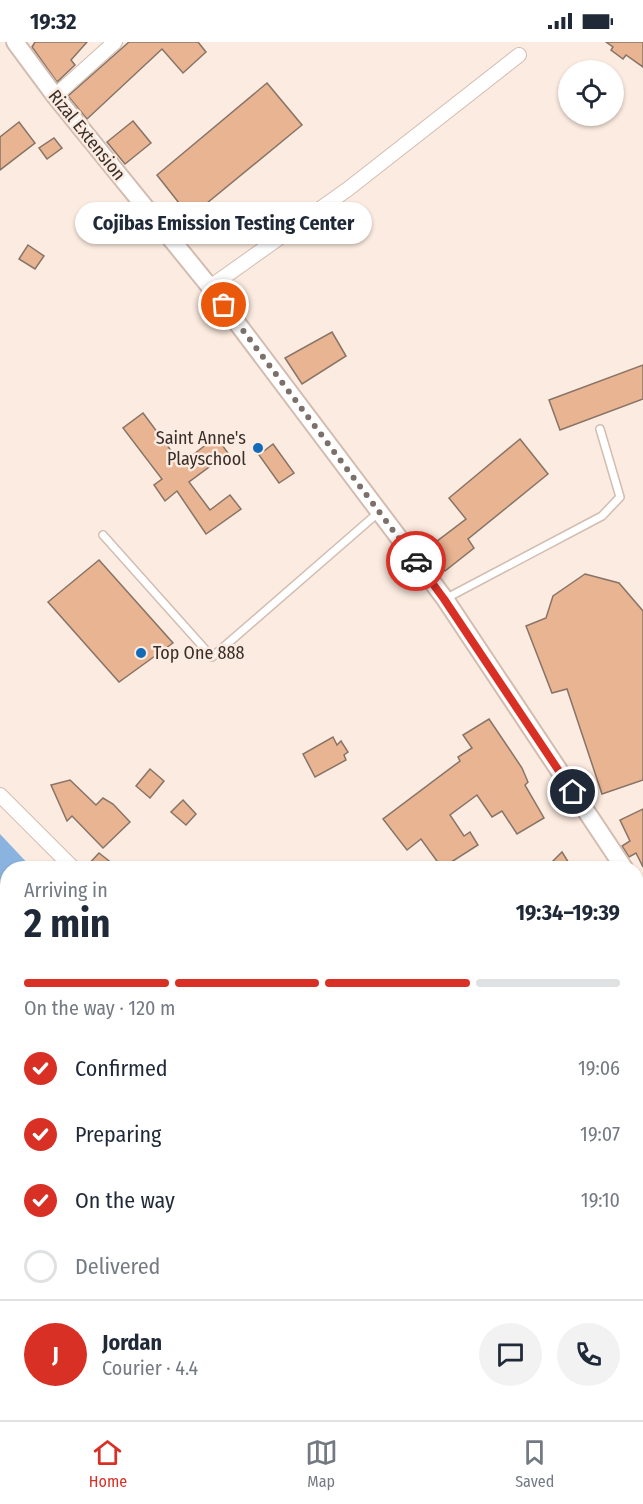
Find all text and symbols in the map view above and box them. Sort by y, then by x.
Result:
text: 19:32 [30,8,77,35]
map controls [558,60,624,126]
button: locate [558,60,624,126]
street label: Rizal Extension [44,85,130,185]
callout: Cojibas Emission Testing Center [76,203,372,245]
text: Cojibas Emission Testing Center [93,211,354,235]
pin [198,279,249,330]
icon: bag [207,288,240,321]
place label: Saint Anne's Playschool [156,427,246,470]
marker: Saint Anne's Playschool [251,441,265,455]
courier [386,531,446,591]
icon: car [400,545,433,578]
place label: Top One 888 [153,642,245,664]
marker: Top One 888 [134,646,148,660]
pin [547,766,598,817]
icon: home [556,775,589,808]
text: Arriving in [24,878,108,902]
text: 19:34–19:39 [516,899,620,926]
text: 2 min [24,901,110,947]
text: On the way · 120 m [24,996,175,1020]
icon: check [24,1052,57,1085]
text: Confirmed [75,1055,168,1082]
text: 19:06 [578,1056,620,1080]
icon: check [24,1118,57,1151]
text: Preparing [75,1121,161,1148]
text: 19:07 [580,1122,620,1146]
icon: check [24,1184,57,1217]
text: On the way [75,1187,175,1214]
text: 19:10 [581,1188,620,1212]
text: Delivered [75,1253,160,1280]
button: chat [479,1323,542,1386]
button: phone [557,1323,620,1386]
text: Jordan [102,1329,162,1356]
text: J [52,1341,59,1368]
text: Courier · 4.4 [102,1356,198,1380]
tab: Home [89,1436,127,1491]
tab: Map [305,1436,338,1491]
tab: Saved [515,1436,554,1491]

